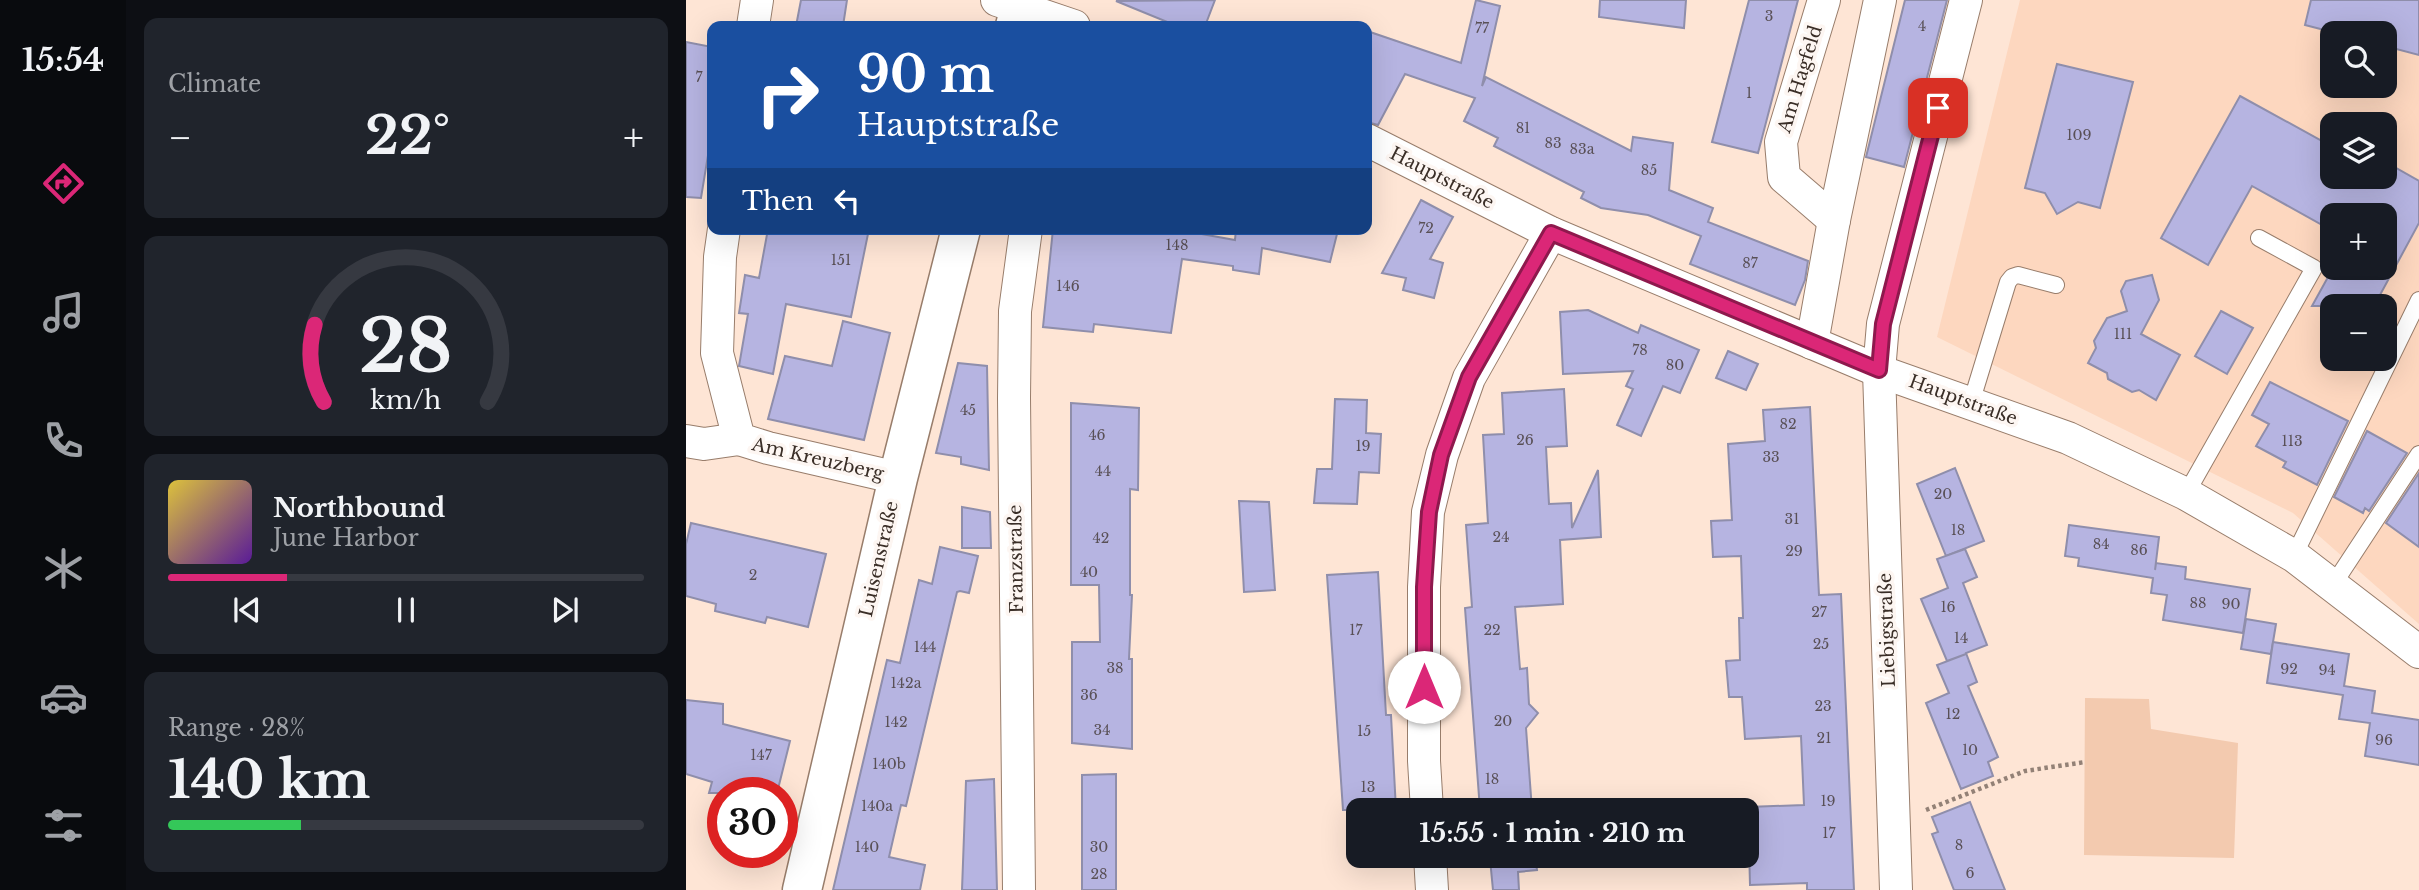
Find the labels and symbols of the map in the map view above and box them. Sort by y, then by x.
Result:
house number: 3 [1765,7,1773,25]
house number: 4 [1918,17,1926,35]
house number: 77 [1475,19,1490,37]
street label: Am Hagfeld [1773,23,1827,136]
house number: 7 [695,68,703,86]
pin [1908,78,1968,138]
house number: 1 [1746,84,1752,102]
house number: 81 [1516,119,1530,137]
house number: 109 [2066,126,2092,144]
house number: 83 [1544,134,1562,152]
house number: 83a [1570,140,1595,158]
street label: Hauptstraße [1386,142,1498,214]
house number: 85 [1641,161,1657,179]
house number: 72 [1418,219,1434,237]
house number: 148 [1166,236,1188,254]
house number: 151 [831,251,851,269]
house number: 87 [1742,254,1759,272]
house number: 146 [1056,277,1080,295]
house number: 111 [2114,325,2132,343]
house number: 78 [1632,341,1648,359]
house number: 80 [1666,356,1684,374]
street label: Hauptstraße [1906,370,2020,430]
house number: 45 [960,401,976,419]
house number: 82 [1779,415,1797,433]
house number: 46 [1088,426,1106,444]
house number: 26 [1516,431,1534,449]
house number: 113 [2281,432,2303,450]
street label: Am Kreuzberg [749,433,886,485]
house number: 19 [1355,437,1371,455]
house number: 33 [1762,448,1780,466]
house number: 44 [1095,462,1111,480]
house number: 20 [1934,485,1952,503]
street label: Luisenstraße [855,499,903,619]
street label: Franzstraße [1004,504,1028,614]
house number: 31 [1785,510,1799,528]
house number: 18 [1951,521,1965,539]
house number: 24 [1493,528,1509,546]
house number: 42 [1093,529,1109,547]
house number: 84 [2093,535,2109,553]
house number: 86 [2130,541,2148,559]
house number: 29 [1785,542,1803,560]
house number: 40 [1080,563,1098,581]
house number: 2 [749,566,757,584]
street label: Liebigstraße [1874,572,1900,688]
house number: 88 [2190,594,2206,612]
house number: 90 [2222,595,2241,613]
house number: 16 [1940,598,1956,616]
house number: 27 [1811,603,1828,621]
house number: 17 [1349,621,1364,639]
house number: 22 [1483,621,1501,639]
house number: 14 [1954,629,1968,647]
house number: 25 [1813,635,1829,653]
house number: 144 [914,638,936,656]
position arrow [1387,650,1461,724]
house number: 38 [1106,659,1124,677]
house number: 92 [2280,660,2298,678]
house number: 94 [2318,661,2336,679]
house number: 142a [891,674,922,692]
house number: 36 [1080,686,1098,704]
house number: 23 [1814,697,1832,715]
house number: 12 [1946,705,1960,723]
house number: 20 [1494,712,1512,730]
house number: 142 [884,713,908,731]
house number: 34 [1094,721,1110,739]
house number: 15 [1357,722,1371,740]
house number: 21 [1817,729,1831,747]
house number: 96 [2375,731,2393,749]
house number: 10 [1962,741,1978,759]
house number: 147 [750,746,773,764]
house number: 140b [872,755,906,773]
house number: 18 [1485,770,1499,788]
speed limit sign: 30 [707,777,798,868]
house number: 13 [1361,778,1375,796]
house number: 19 [1820,792,1836,810]
house number: 140a [861,797,893,815]
house number: 17 [1822,824,1837,842]
house number: 8 [1955,836,1963,854]
house number: 140 [855,838,879,856]
house number: 30 [1090,838,1108,856]
house number: 6 [1965,864,1975,882]
house number: 28 [1090,865,1108,883]

